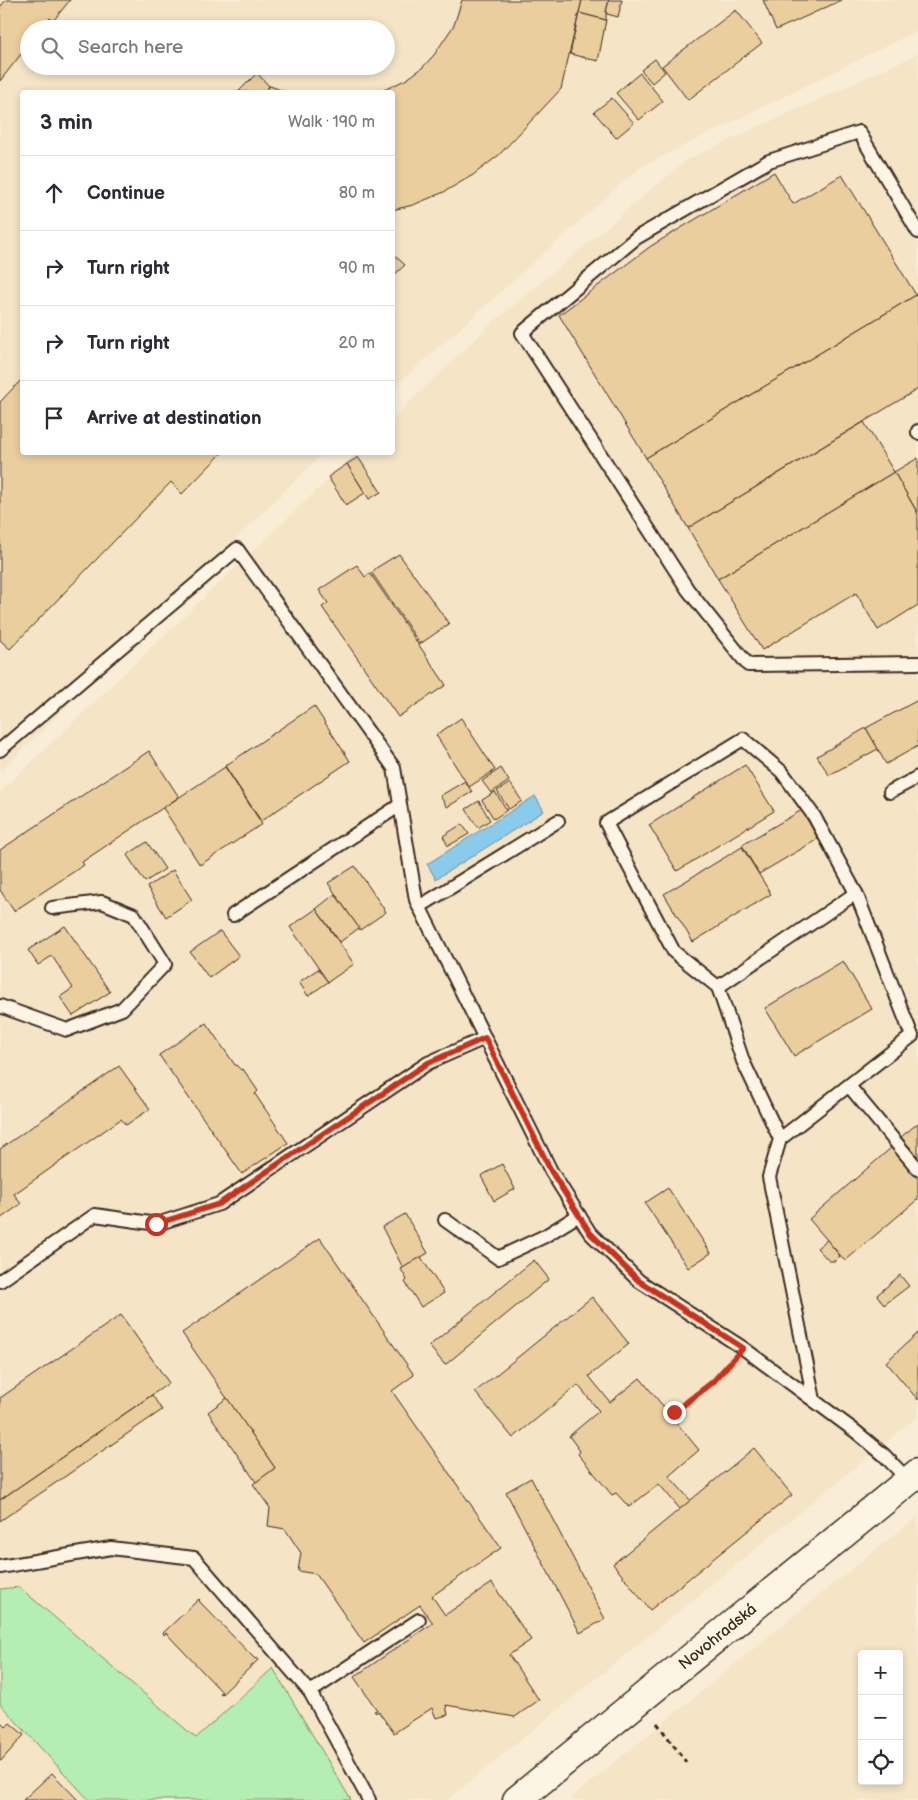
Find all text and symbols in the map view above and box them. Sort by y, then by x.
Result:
search box [20,20,395,75]
icon: search [38,34,66,62]
text: Search here [78,36,183,59]
text: 3 min [40,110,93,135]
text: Walk · 190 m [288,113,375,132]
icon: ahead [40,179,68,207]
text: Continue [87,182,165,205]
text: 80 m [339,184,375,203]
icon: right [40,254,68,282]
text: Turn right [87,257,170,280]
text: 90 m [339,259,375,278]
icon: right [40,329,68,357]
text: Turn right [87,332,170,355]
text: 20 m [339,334,375,353]
icon: arrive [40,404,68,432]
text: Arrive at destination [87,407,262,430]
route start [145,1213,168,1236]
route end [663,1401,686,1424]
street label: Novohradská [675,1600,761,1674]
map controls [858,1650,903,1785]
button: + [858,1650,903,1695]
button: − [858,1695,903,1740]
button: locate [858,1740,903,1785]

